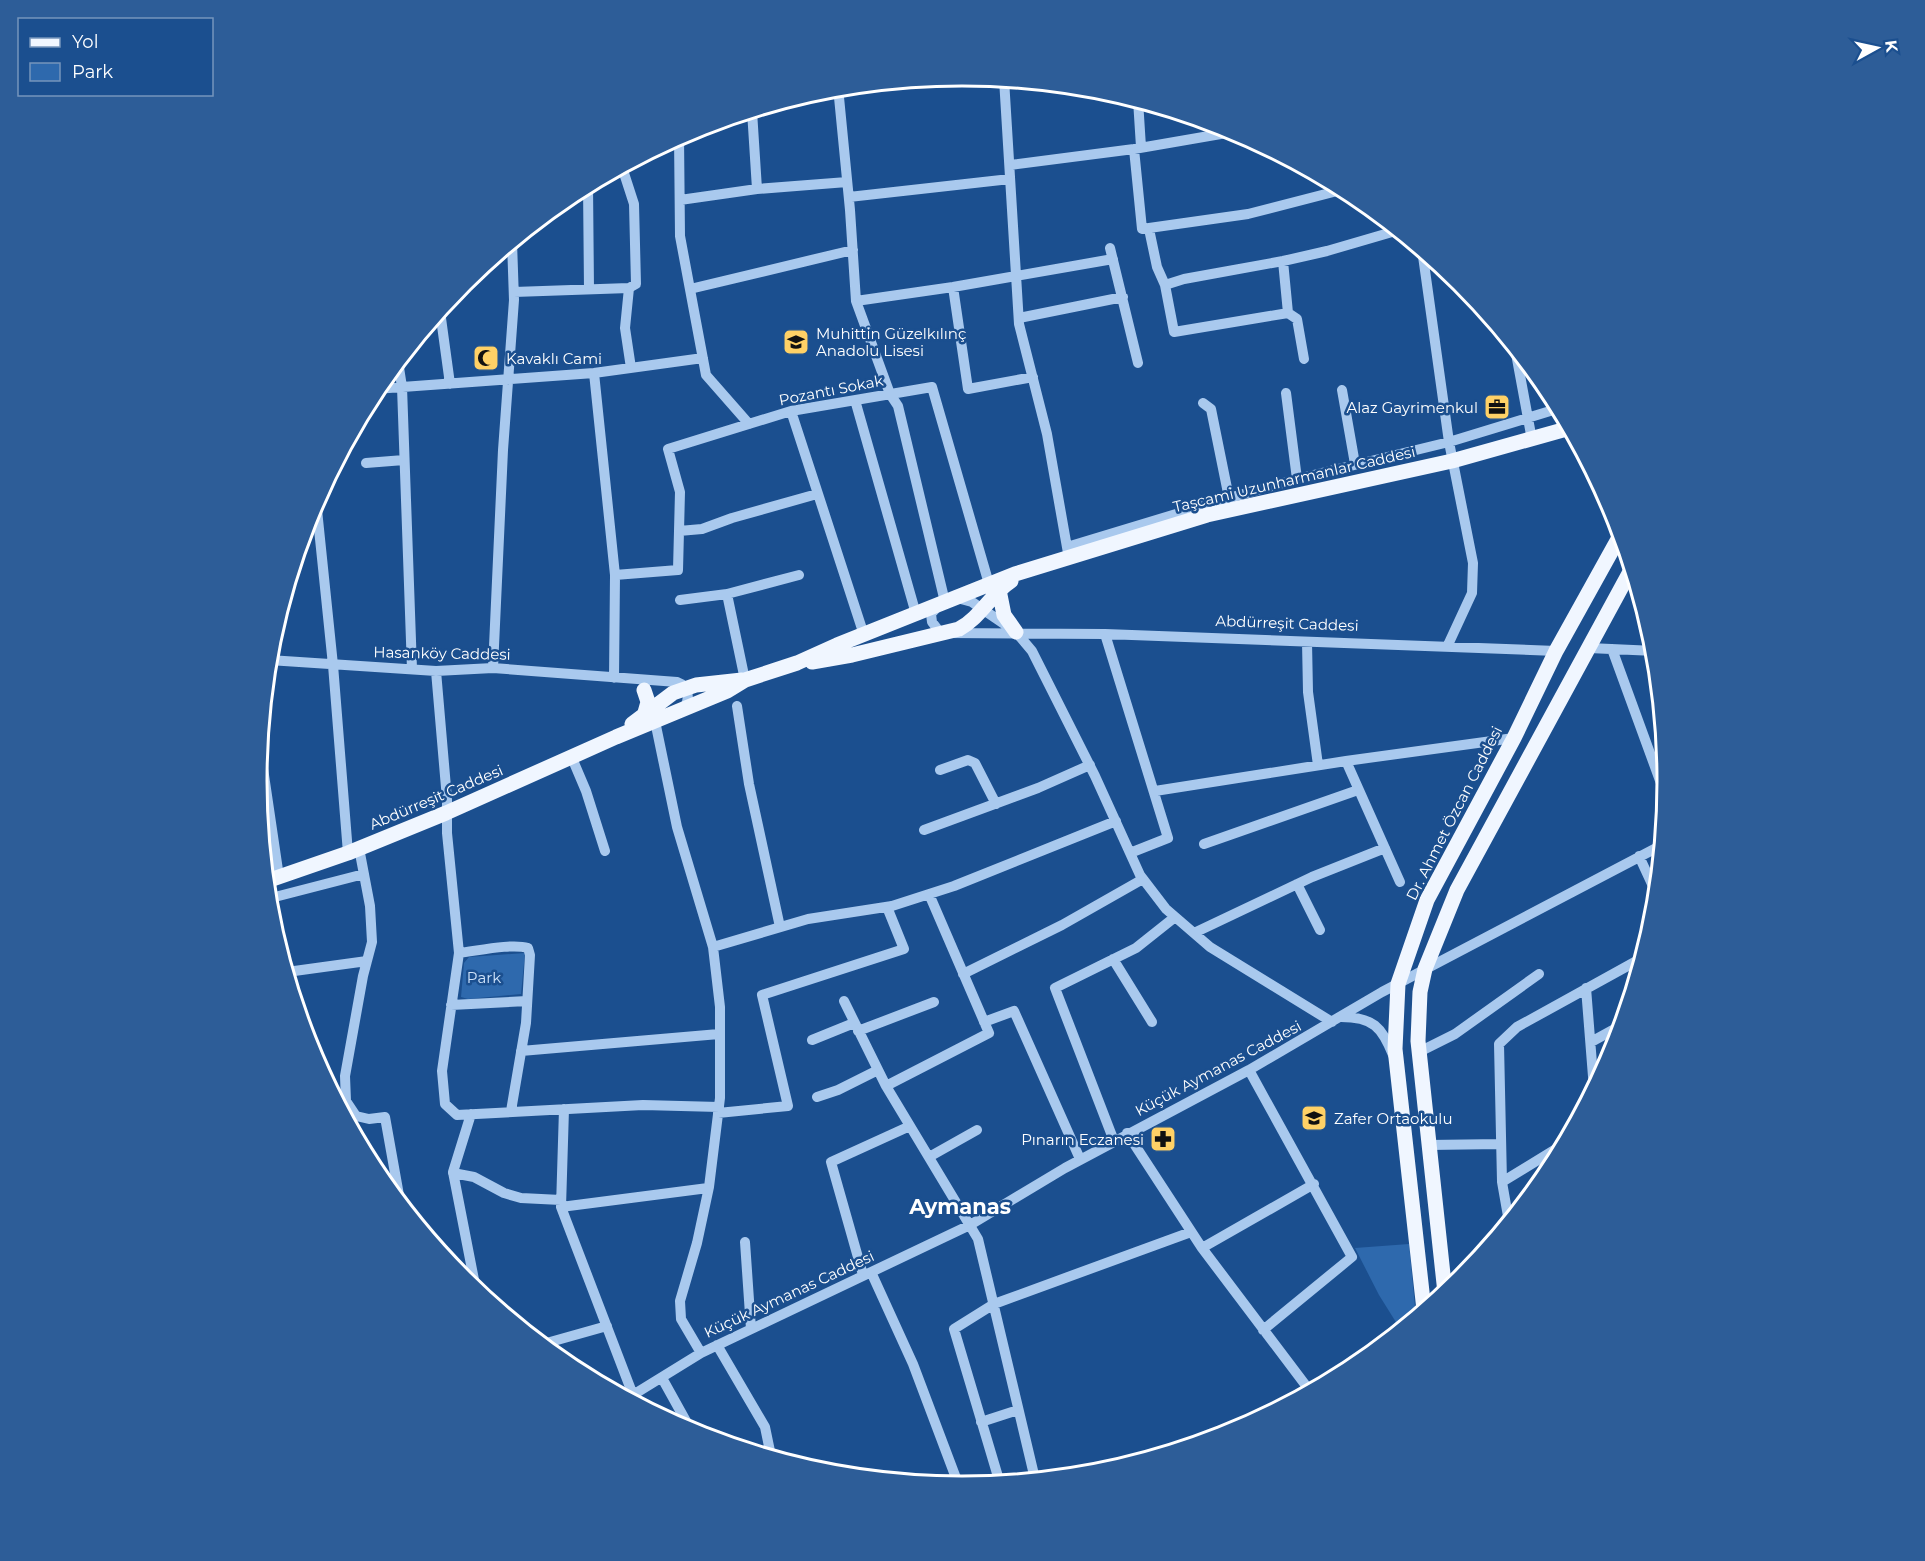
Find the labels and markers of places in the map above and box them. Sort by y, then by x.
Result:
place label: Muhittin Güzelkılınç Anadolu Lisesi [816,324,966,360]
school or university icon: Muhittin Güzelkılınç Anadolu Lisesi [781,327,811,357]
mosque icon: Kavaklı Cami [471,343,501,373]
place label: Kavaklı Cami [506,349,602,368]
office icon: Alaz Gayrimenkul [1482,392,1512,422]
place label: Alaz Gayrimenkul [1346,398,1478,417]
school or university icon: Zafer Ortaokulu [1299,1103,1329,1133]
place label: Zafer Ortaokulu [1334,1109,1452,1128]
pharmacy icon: Pınarın Eczanesi [1148,1124,1178,1154]
place label: Pınarın Eczanesi [1021,1130,1144,1149]

